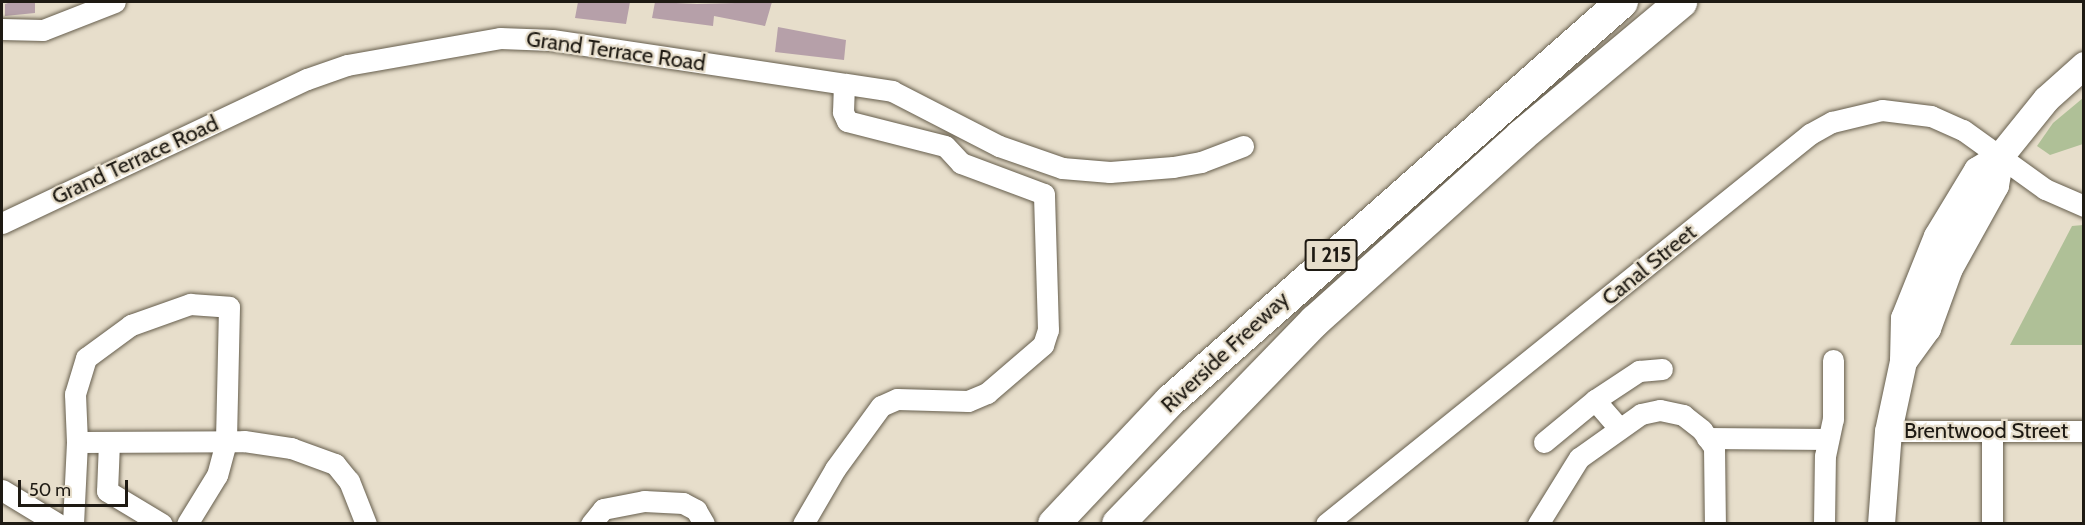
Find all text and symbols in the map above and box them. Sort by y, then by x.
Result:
street label: Grand Terrace Road [525,25,707,77]
street label: Grand Terrace Road [47,110,223,210]
street label: Canal Street [1597,219,1701,311]
road number: I 215 [1304,237,1358,273]
street label: Riverside Freeway [1155,286,1295,418]
street label: Brentwood Street [1904,418,2068,444]
scale bar [21,468,130,506]
text: 50 m [29,479,71,501]

